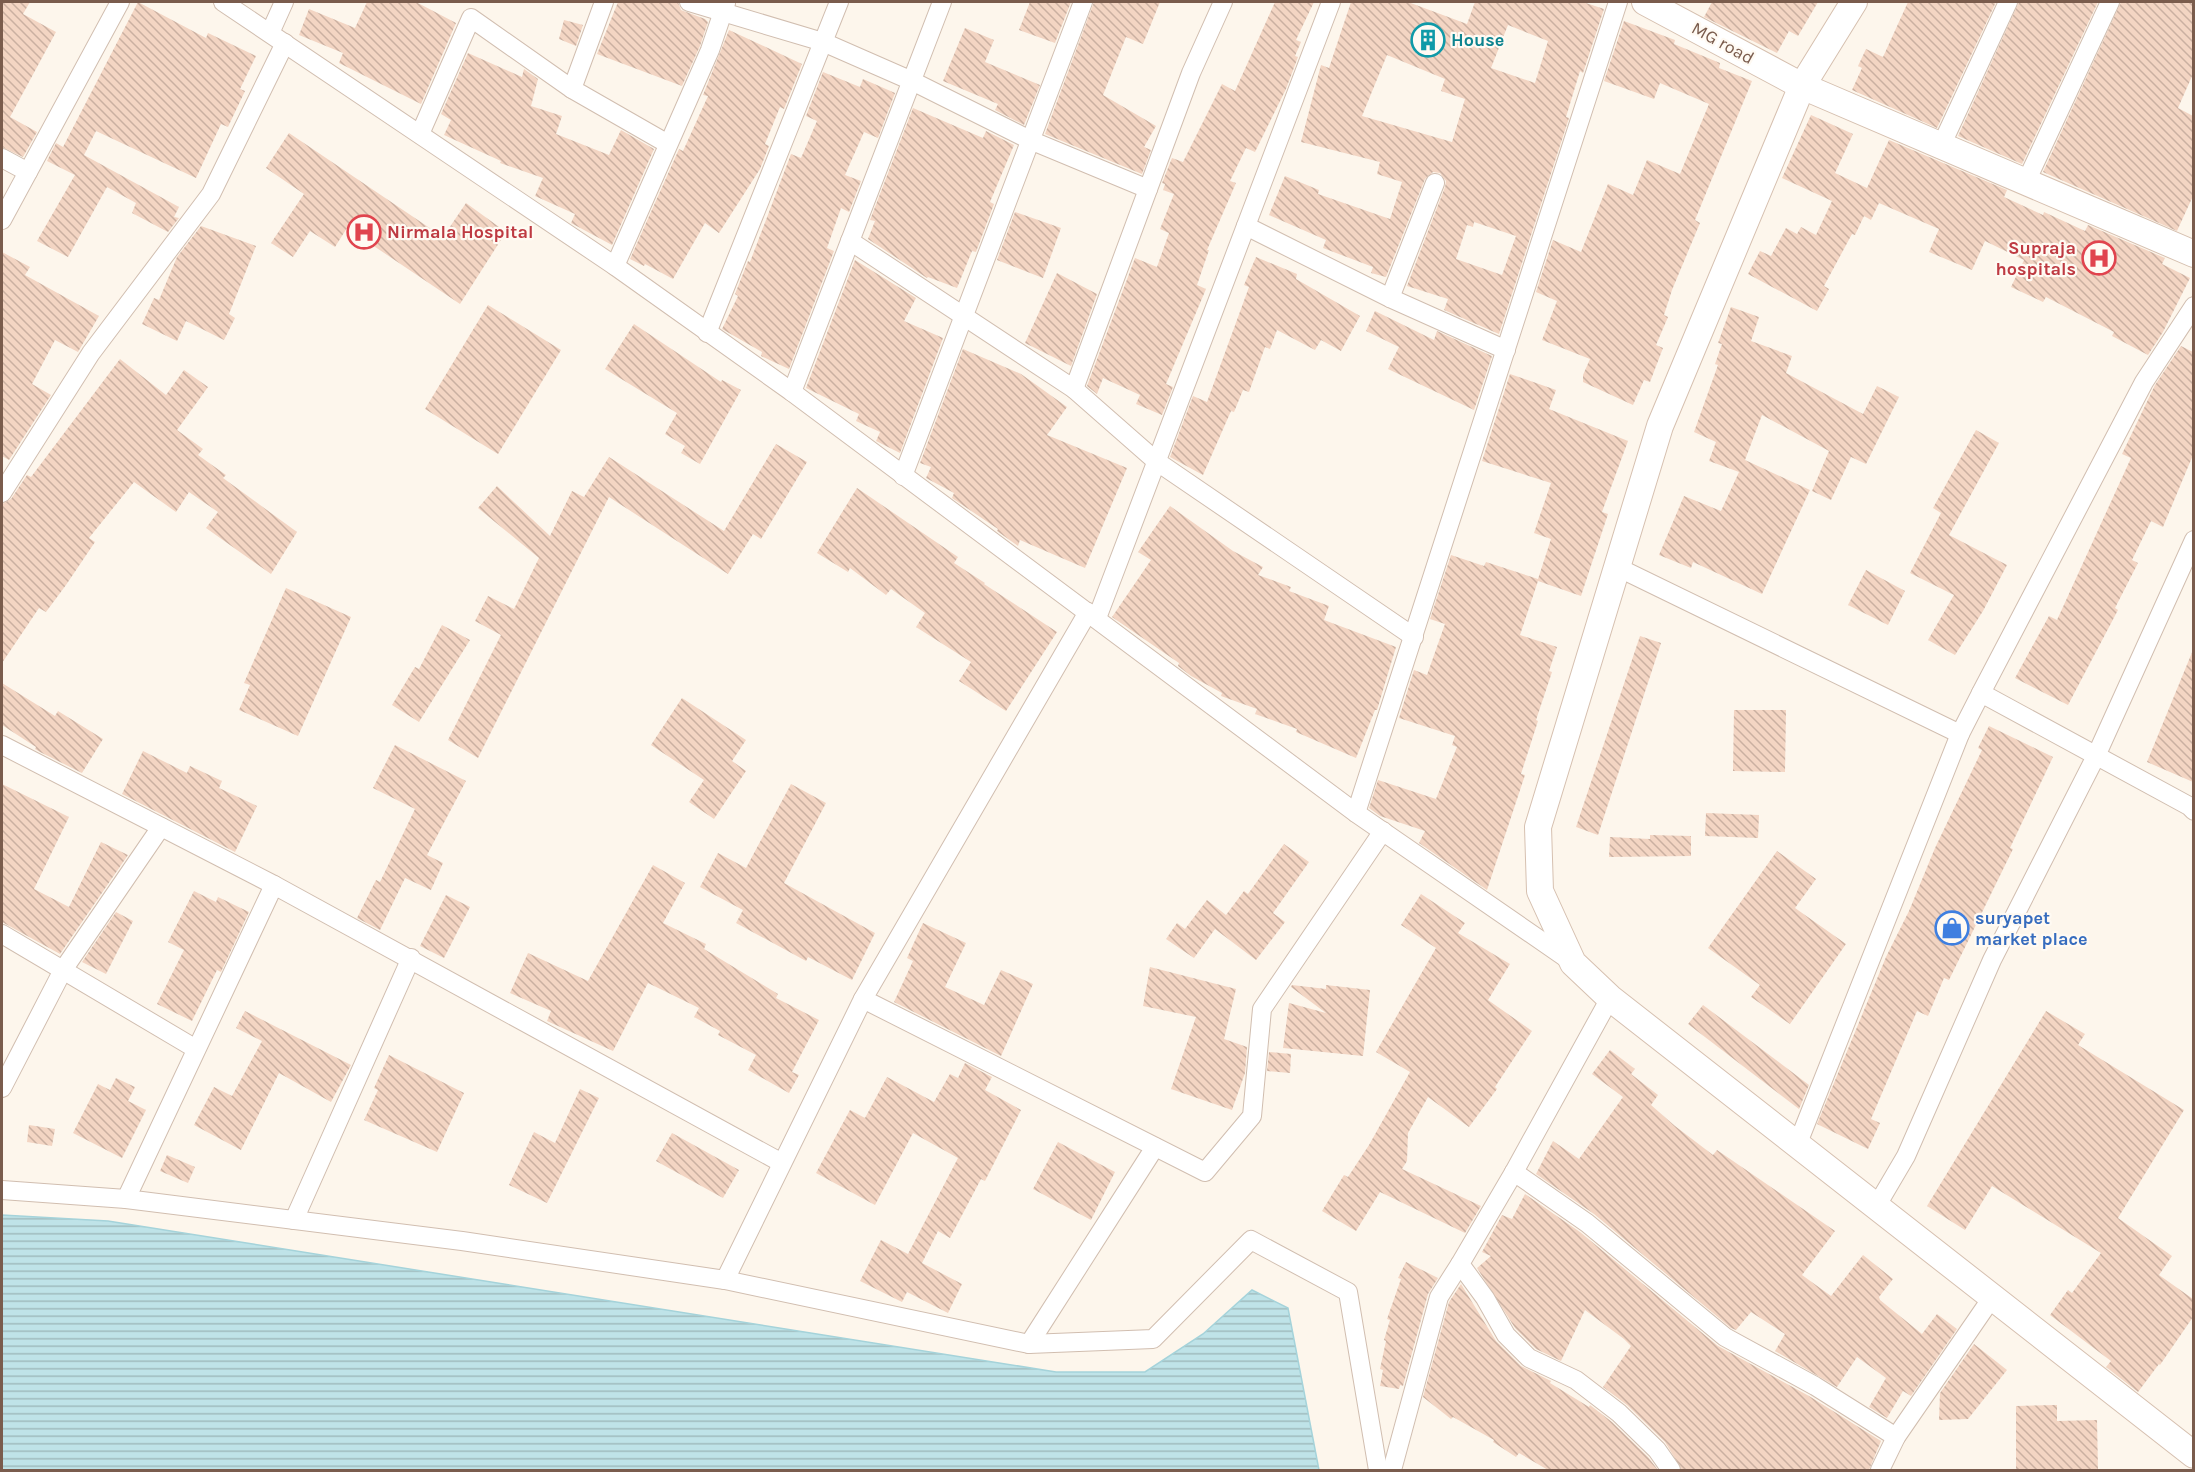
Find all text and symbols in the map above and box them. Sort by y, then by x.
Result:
street label: MG road [1688,17,1758,69]
building icon: House [1410,22,1446,58]
place label: House [1451,29,1504,51]
hospital icon: Nirmala Hospital [346,214,382,250]
place label: Nirmala Hospital [387,221,533,243]
place label: Supraja hospitals [1996,237,2076,280]
hospital icon: Supraja hospitals [2081,240,2117,276]
place label: suryapet market place [1975,907,2088,950]
shop icon: suryapet market place [1934,910,1970,946]

